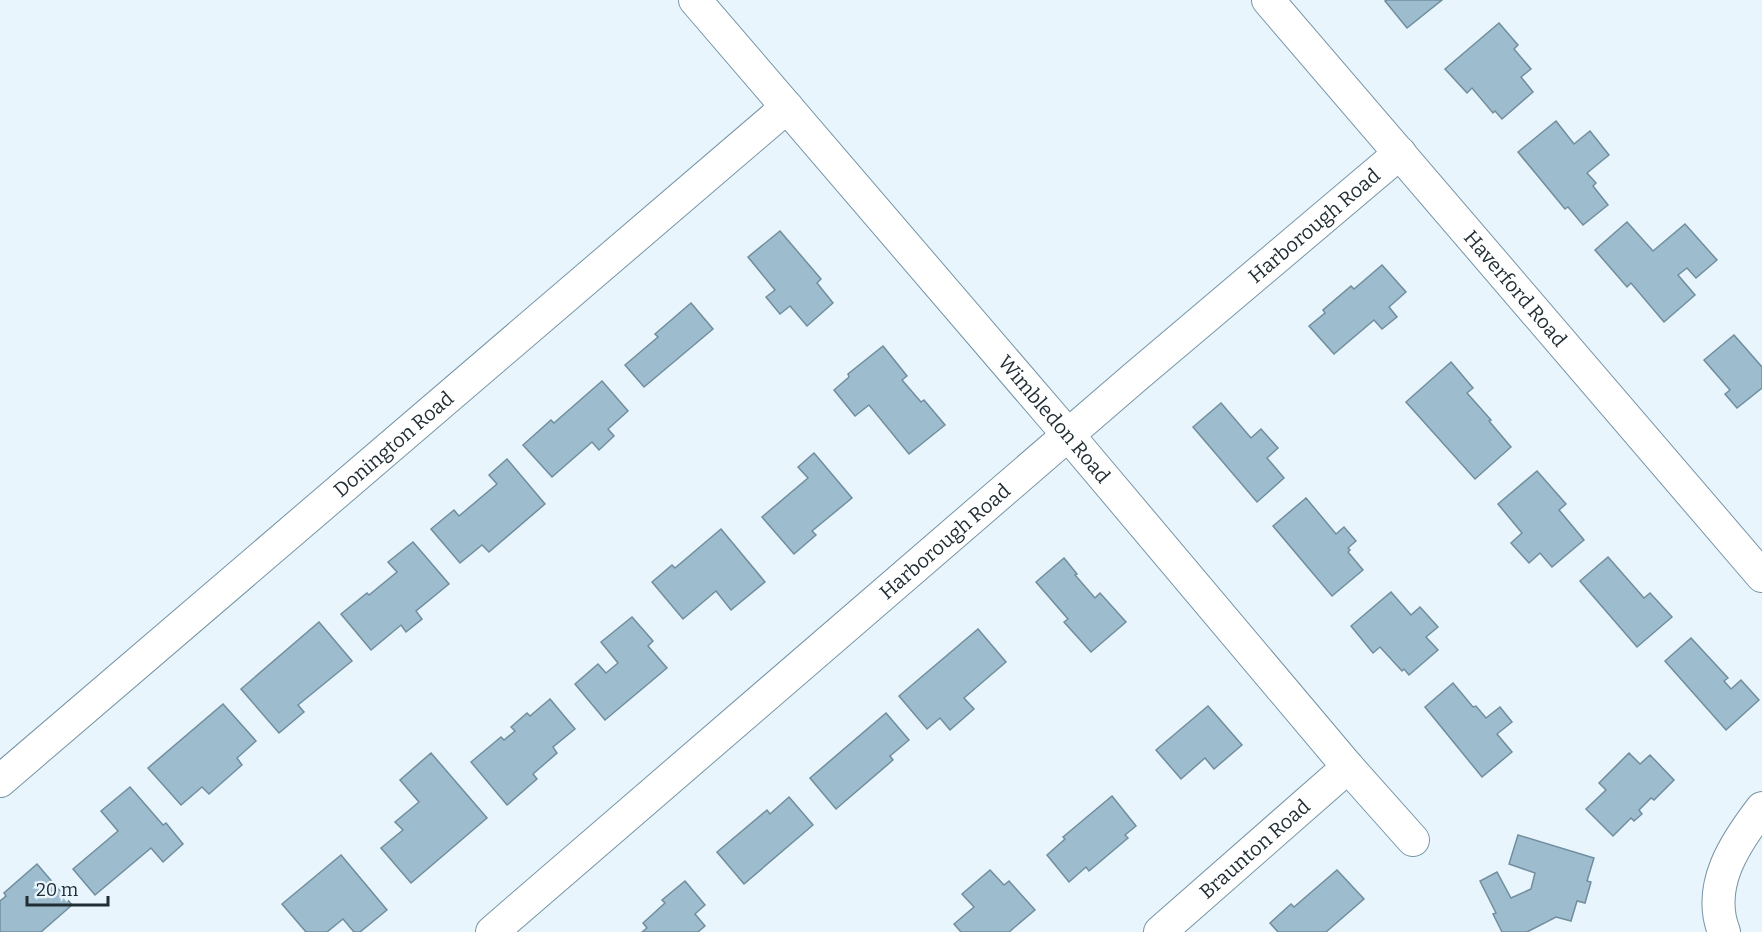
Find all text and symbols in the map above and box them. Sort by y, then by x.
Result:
street label: Harborough Road [1244,163,1385,288]
street label: Haverford Road [1459,225,1572,352]
street label: Wimbledon Road [993,350,1115,488]
street label: Donington Road [329,386,458,502]
street label: Harborough Road [874,478,1015,604]
street label: Braunton Road [1195,794,1315,904]
scale bar [27,869,108,907]
text: 20 m [36,879,78,901]

